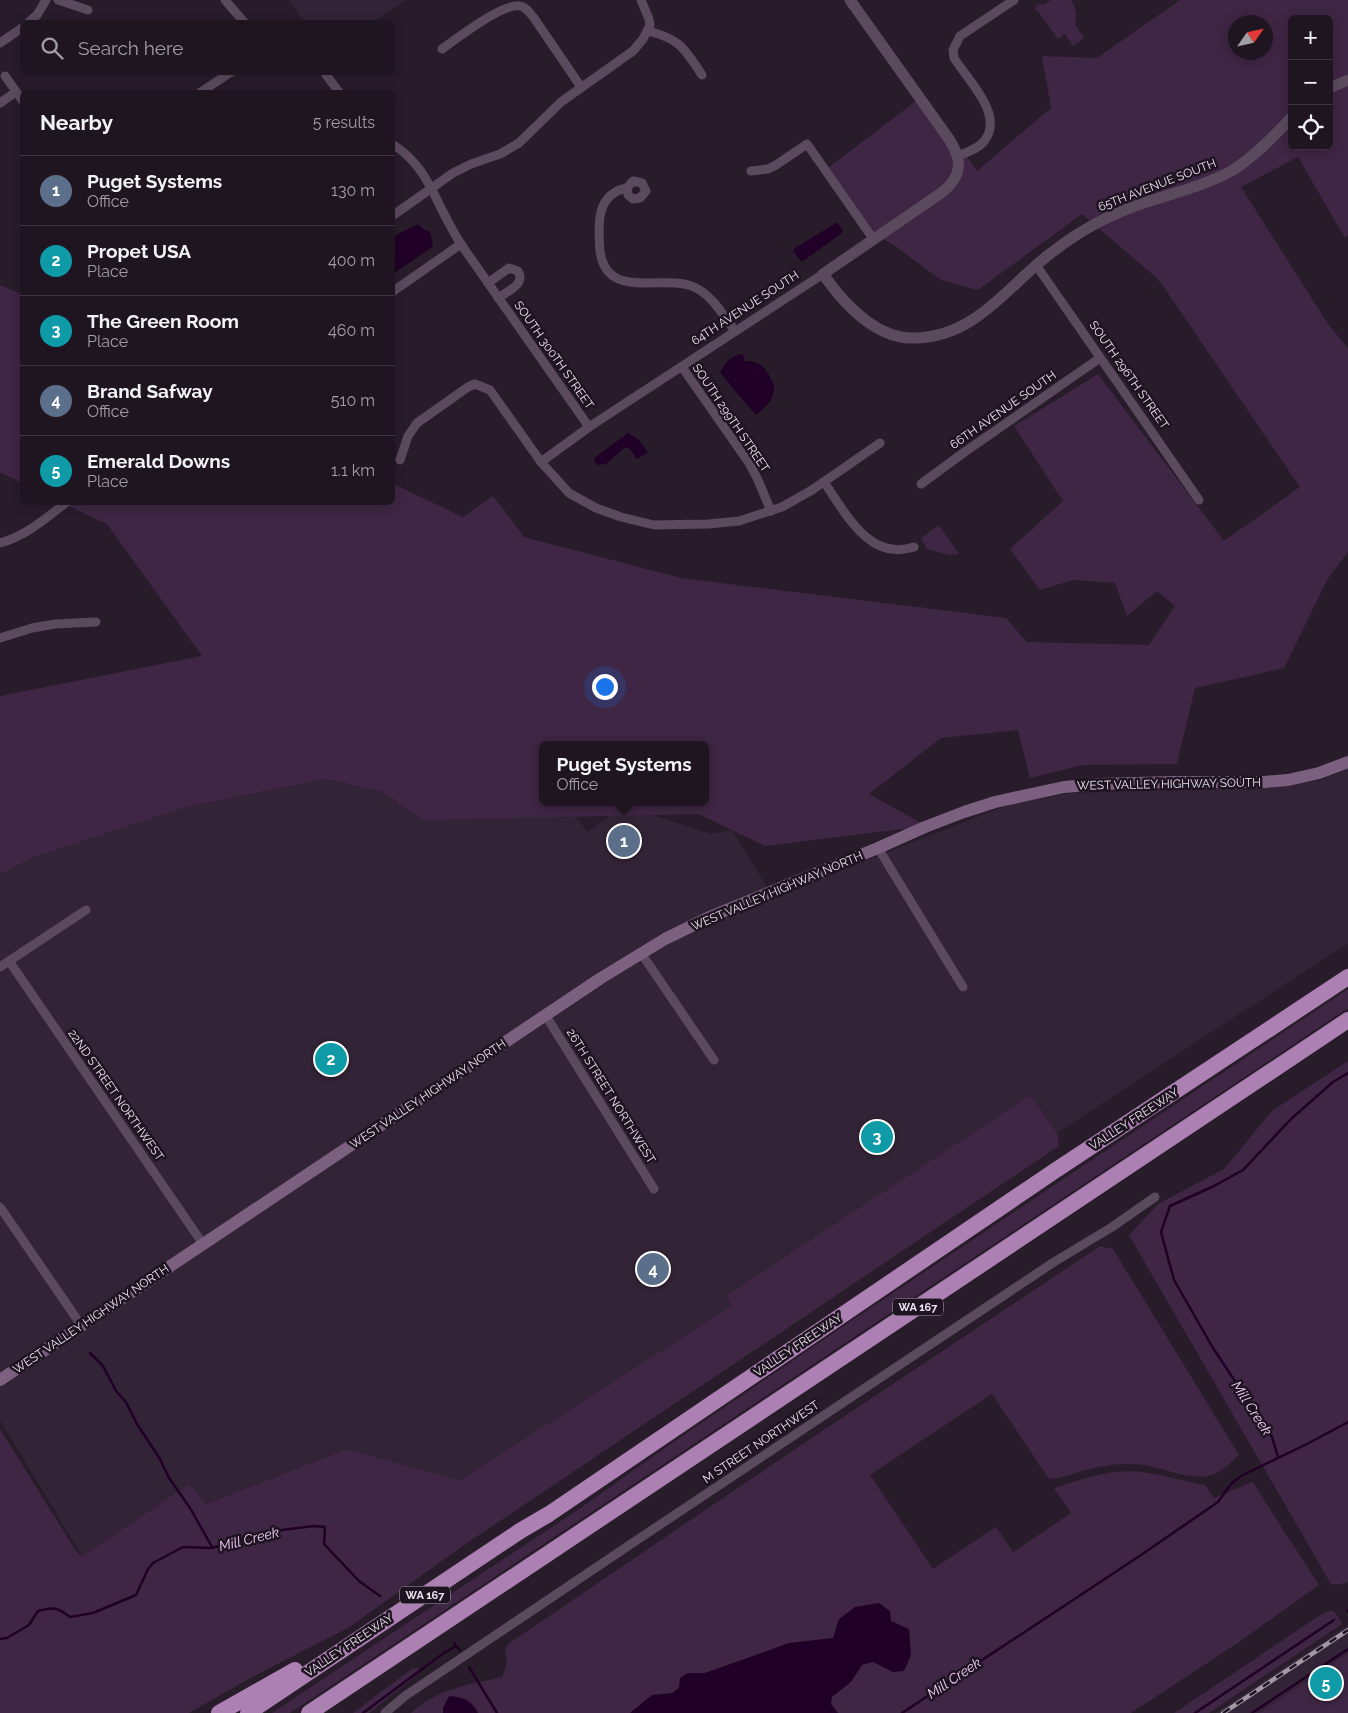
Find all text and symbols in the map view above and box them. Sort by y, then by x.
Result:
north arrow [1228,15,1273,60]
map controls [1288,15,1333,150]
button: + [1288,15,1333,60]
search box [20,20,395,75]
icon: search [38,34,66,62]
text: Search here [78,37,184,59]
button: − [1288,60,1333,105]
button: locate [1288,105,1333,150]
text: Nearby [40,110,113,135]
text: 5 results [313,113,375,132]
street label: 65TH AVENUE SOUTH [1096,156,1218,214]
text: Puget Systems [87,170,222,192]
text: 1 [52,181,60,200]
text: 130 m [331,181,375,200]
text: Office [87,192,129,211]
text: Propet USA [87,240,191,262]
text: 2 [51,251,61,270]
text: 400 m [328,251,375,270]
text: Place [87,262,128,281]
street label: 64TH AVENUE SOUTH [689,268,801,348]
street label: SOUTH 300TH STREET [511,298,597,412]
text: The Green Room [87,310,239,332]
street label: SOUTH 296TH STREET [1086,318,1172,432]
text: 3 [52,321,60,340]
text: 460 m [328,321,375,340]
text: Place [87,332,128,351]
street label: SOUTH 299TH STREET [690,361,773,475]
street label: 66TH AVENUE SOUTH [947,368,1059,452]
text: Brand Safway [87,380,213,402]
text: 4 [51,391,61,410]
text: 510 m [331,391,375,410]
text: Office [87,402,129,421]
text: Emerald Downs [87,450,230,472]
text: 5 [52,461,60,480]
text: 1.1 km [331,461,375,480]
text: Place [87,472,128,491]
your location [592,674,618,700]
popup [539,741,709,806]
text: Puget Systems [556,753,692,775]
text: Office [556,775,598,794]
street label: WEST VALLEY HIGHWAY SOUTH [1077,775,1261,793]
pin: 1 [608,822,640,860]
street label: WEST VALLEY HIGHWAY NORTH [689,848,865,934]
street label: 26TH STREET NORTHWEST [564,1026,659,1167]
street label: 22ND STREET NORTHWEST [65,1027,167,1164]
street label: WEST VALLEY HIGHWAY NORTH [347,1036,509,1152]
pin: 2 [315,1040,347,1078]
street label: VALLEY FREEWAY [1087,1085,1181,1153]
pin: 3 [861,1118,893,1156]
pin: 4 [637,1250,669,1288]
street label: WEST VALLEY HIGHWAY NORTH [10,1261,172,1377]
road number: WA 167 [893,1298,943,1315]
street label: VALLEY FREEWAY [751,1310,845,1380]
water label: Mill Creek [1229,1378,1276,1439]
street label: M STREET NORTHWEST [700,1397,822,1486]
water label: Mill Creek [217,1524,281,1554]
road number: WA 167 [400,1586,450,1604]
street label: VALLEY FREEWAY [302,1610,396,1680]
water label: Mill Creek [924,1654,984,1702]
pin: 5 [1310,1664,1342,1702]

